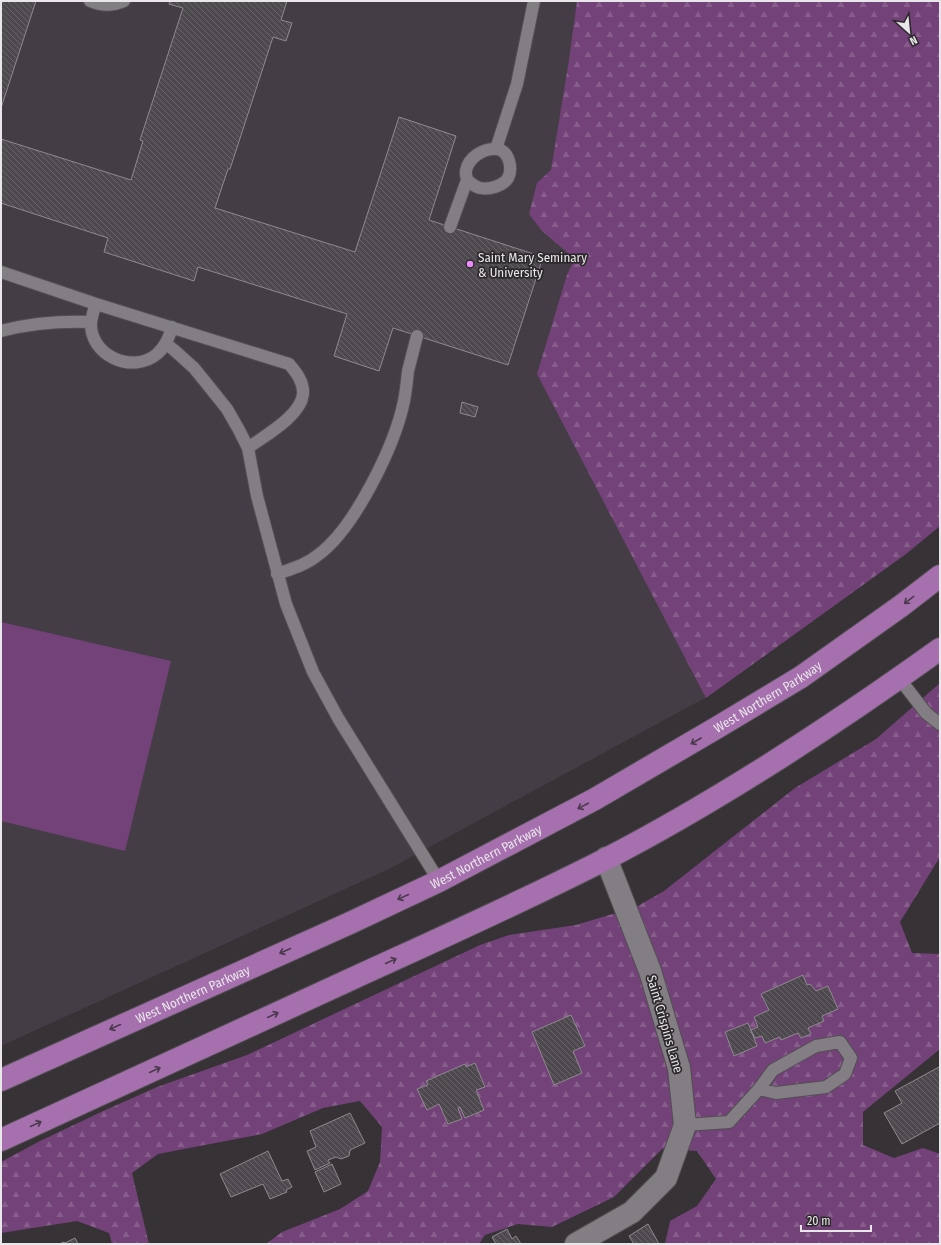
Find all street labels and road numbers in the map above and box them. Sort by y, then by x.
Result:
street label: West Northern Parkway [711,657,824,735]
street label: West Northern Parkway [428,821,544,892]
street label: West Northern Parkway [133,962,252,1026]
street label: Saint Crispins Lane [644,973,686,1075]

